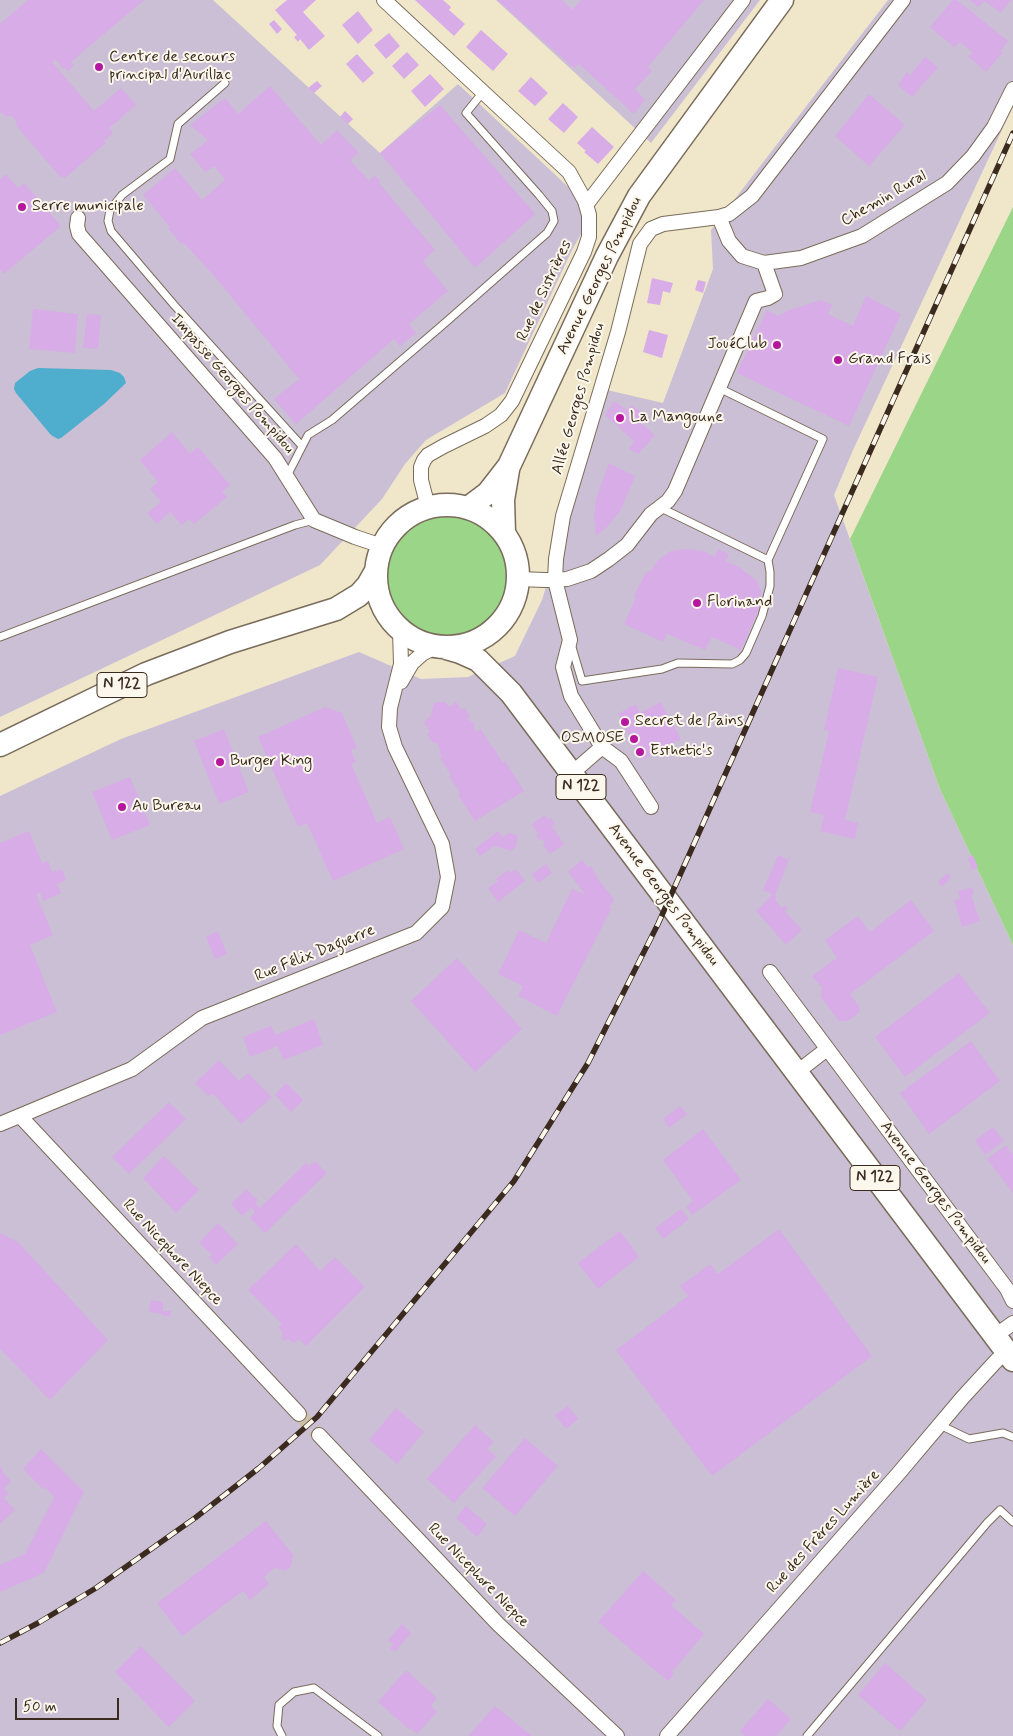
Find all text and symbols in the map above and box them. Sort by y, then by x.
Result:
place label: Centre de secours principal d'Aurillac [109,48,235,86]
marker: Centre de secours principal d'Aurillac [93,61,105,73]
street label: Chemin Rural [838,167,930,231]
street label: Avenue Georges Pompidou [553,194,647,358]
place label: Serre municipale [32,197,144,217]
marker: Serre municipale [16,201,28,213]
street label: Rue de Sistrières [513,237,577,345]
street label: Impasse Georges Pompidou [166,310,298,458]
street label: Allée Georges Pompidou [548,321,610,477]
place label: JouéClub [708,335,767,355]
marker: JouéClub [771,339,783,351]
place label: Grand Frais [848,350,931,370]
marker: Grand Frais [832,354,844,366]
place label: La Mangoune [630,408,723,428]
marker: La Mangoune [614,412,626,424]
place label: Florinand [707,593,772,613]
marker: Florinand [691,597,703,609]
road number: N 122 [97,672,147,698]
place label: Secret de Pains [635,712,743,732]
marker: Secret de Pains [619,716,631,728]
place label: OSMOSE [561,729,624,749]
marker: OSMOSE [628,733,640,745]
place label: Esthetic's [650,742,713,762]
marker: Esthetic's [634,746,646,758]
place label: Burger King [230,752,312,772]
marker: Burger King [214,756,226,768]
road number: N 122 [556,774,606,800]
place label: Au Bureau [132,797,201,817]
marker: Au Bureau [116,801,128,813]
street label: Avenue Georges Pompidou [603,820,723,970]
street label: Rue Félix Daguerre [252,921,378,987]
street label: Avenue Georges Pompidou [875,1118,995,1268]
road number: N 122 [850,1166,900,1190]
street label: Rue Nicephore Niepce [118,1196,226,1310]
street label: Rue des Frères Lumière [763,1466,885,1598]
street label: Rue Nicephore Niepce [423,1520,533,1632]
scale bar [18,1688,121,1720]
text: 50 m [23,1697,57,1717]

